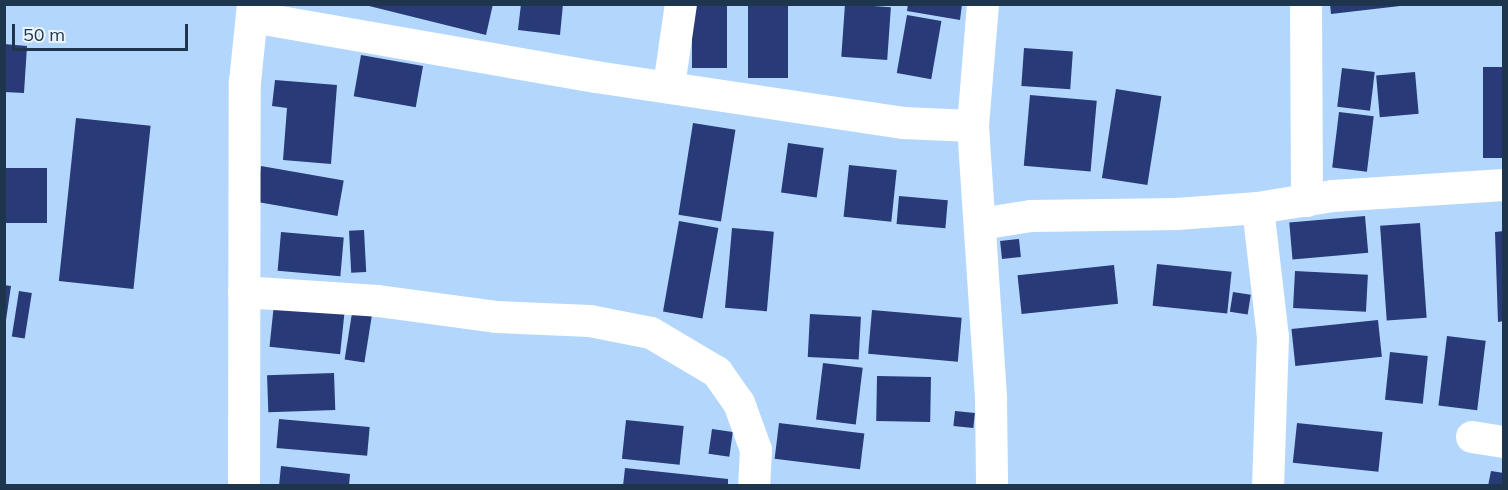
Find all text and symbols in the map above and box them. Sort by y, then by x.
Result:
scale bar [15,12,190,50]
text: 50 m [23,23,65,46]

